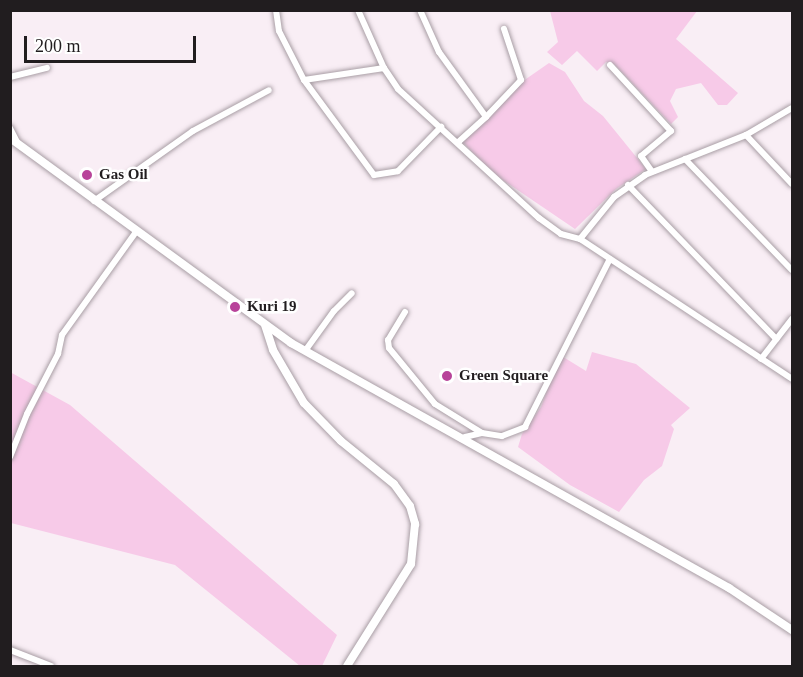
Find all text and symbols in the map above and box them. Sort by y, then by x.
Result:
scale bar [27,24,200,62]
text: 200 m [35,36,81,56]
place label: Gas Oil [99,166,148,184]
marker: Gas Oil [80,168,94,182]
place label: Kuri 19 [247,298,297,316]
marker: Kuri 19 [228,300,242,314]
place label: Green Square [459,367,548,385]
marker: Green Square [440,369,454,383]

